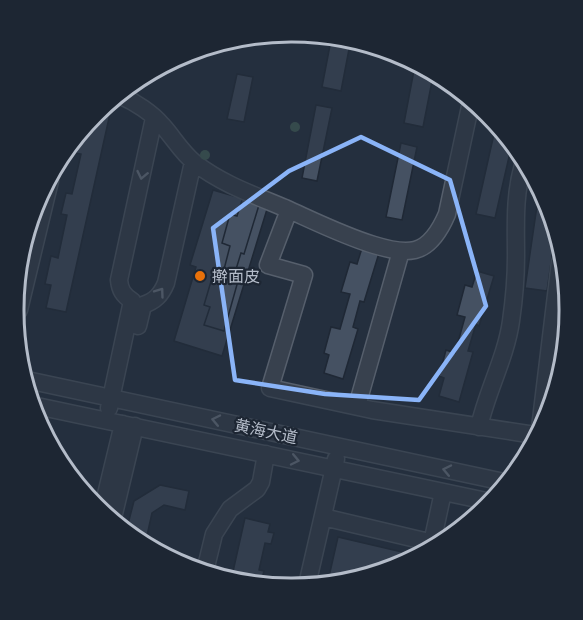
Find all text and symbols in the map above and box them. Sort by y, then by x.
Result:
one-way arrow [136,170,149,180]
place label: 擀面皮 [212,265,260,287]
marker: 擀面皮 [193,269,207,283]
one-way arrow [153,288,164,299]
one-way arrow [211,414,221,427]
street label: 黄海大道 [232,414,300,448]
one-way arrow [290,453,300,466]
one-way arrow [443,464,453,477]

